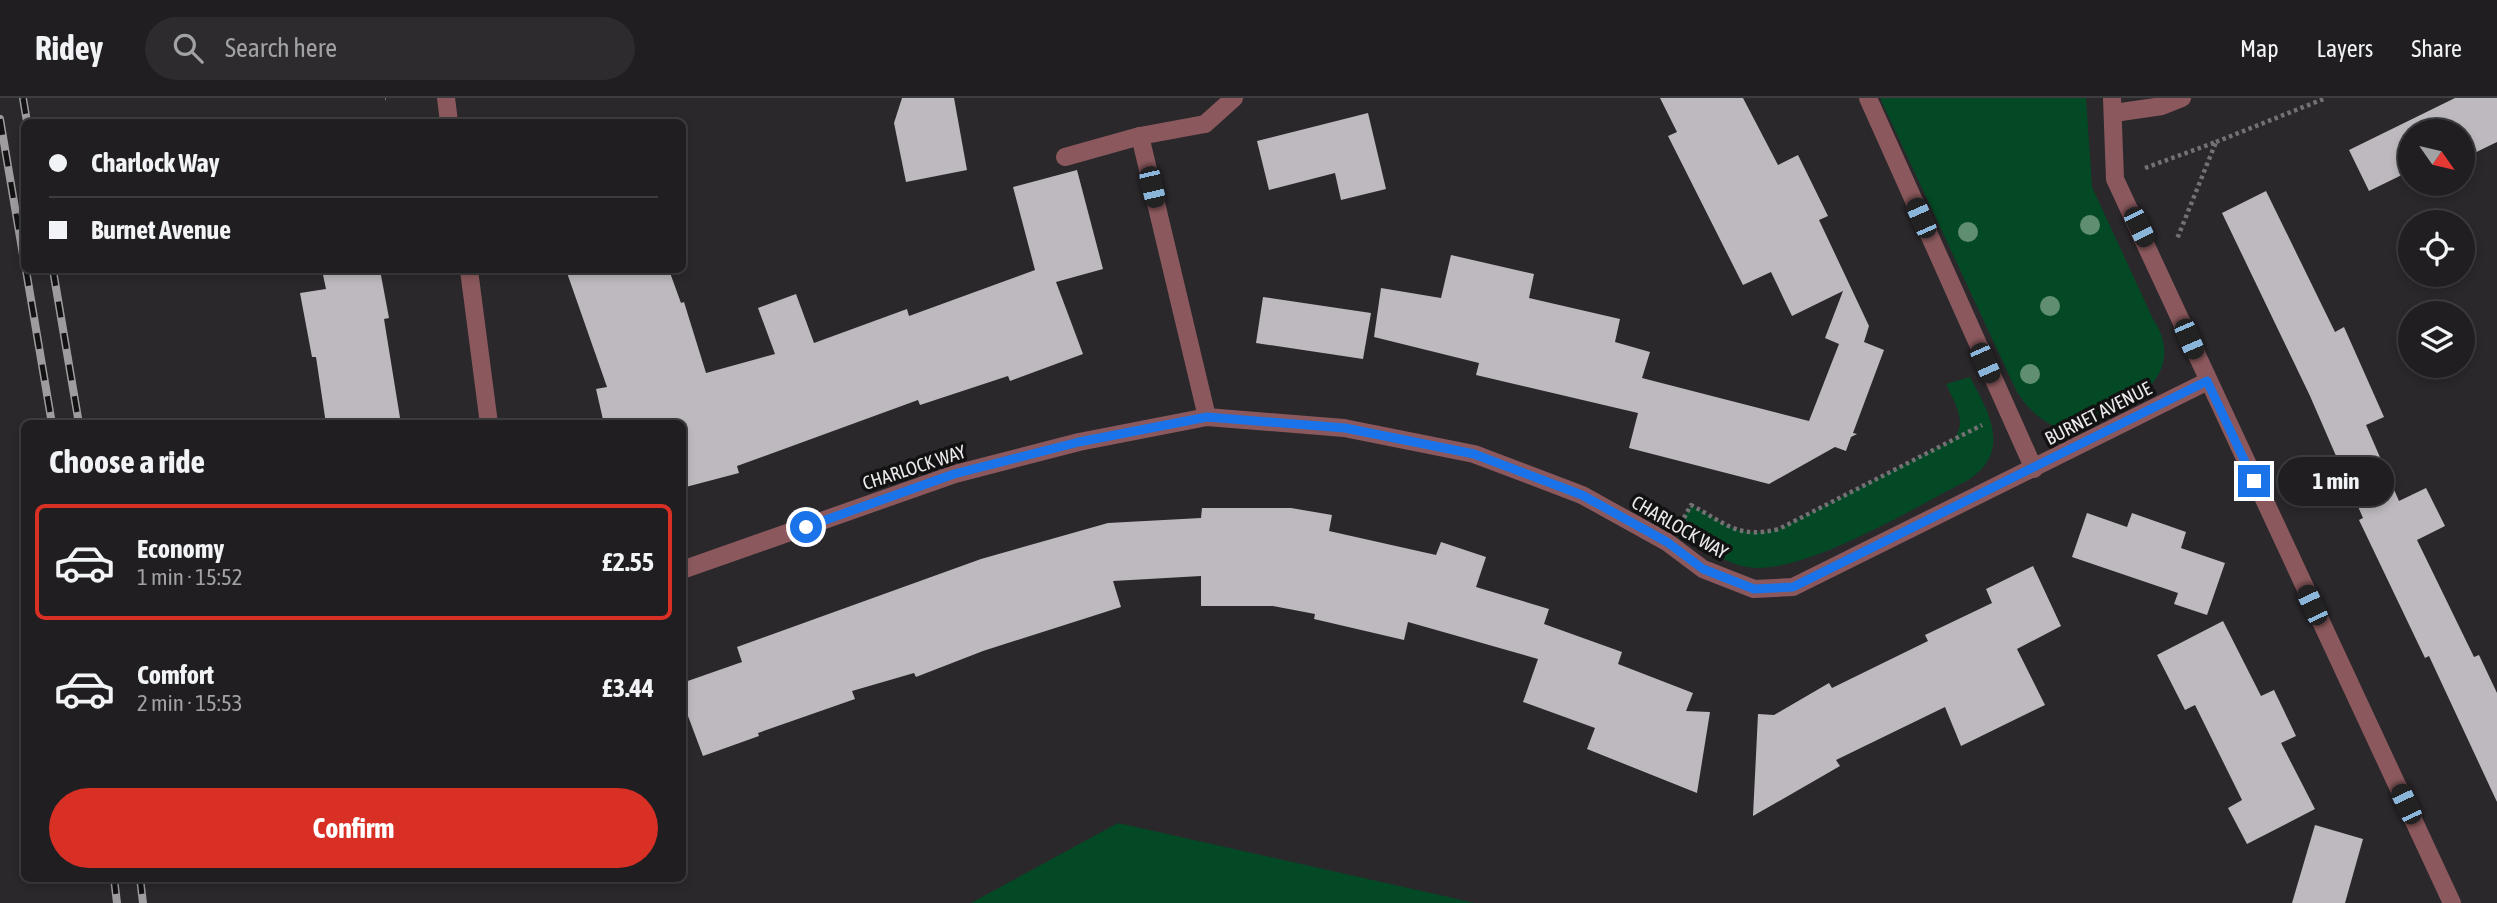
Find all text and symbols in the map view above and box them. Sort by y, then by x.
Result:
search box [145,17,635,80]
text: Ridey [35,29,103,67]
icon: search [169,29,207,67]
text: Search here [225,33,337,63]
text: Map [2240,35,2279,62]
text: Layers [2317,35,2373,62]
text: Share [2411,35,2462,62]
north arrow [2398,119,2474,196]
map controls [2398,119,2475,378]
text: Charlock Way [91,148,219,178]
car [1138,164,1167,210]
car [1903,195,1940,241]
car [2121,204,2158,250]
button: locate [2398,210,2475,287]
text: Burnet Avenue [91,215,231,245]
button: layers [2398,301,2475,378]
car [2172,316,2207,362]
car [1967,340,2004,386]
street label: BURNET AVENUE [2041,377,2155,449]
street label: CHARLOCK WAY [860,440,969,494]
text: Choose a ride [49,443,205,480]
callout: 1 min [2278,456,2394,506]
route end [2238,465,2270,497]
text: 1 min [2313,468,2359,494]
street label: CHARLOCK WAY [1628,491,1732,564]
route start [790,511,822,543]
icon: car [53,531,116,594]
text: Economy [137,534,224,564]
text: £2.55 [602,547,654,577]
text: 1 min · 15:52 [137,564,243,590]
car [2294,582,2331,628]
icon: car [53,657,116,720]
text: Comfort [137,660,214,690]
text: £3.44 [602,673,654,703]
text: 2 min · 15:53 [137,690,243,716]
car [2388,781,2425,827]
button: Confirm [49,788,658,868]

